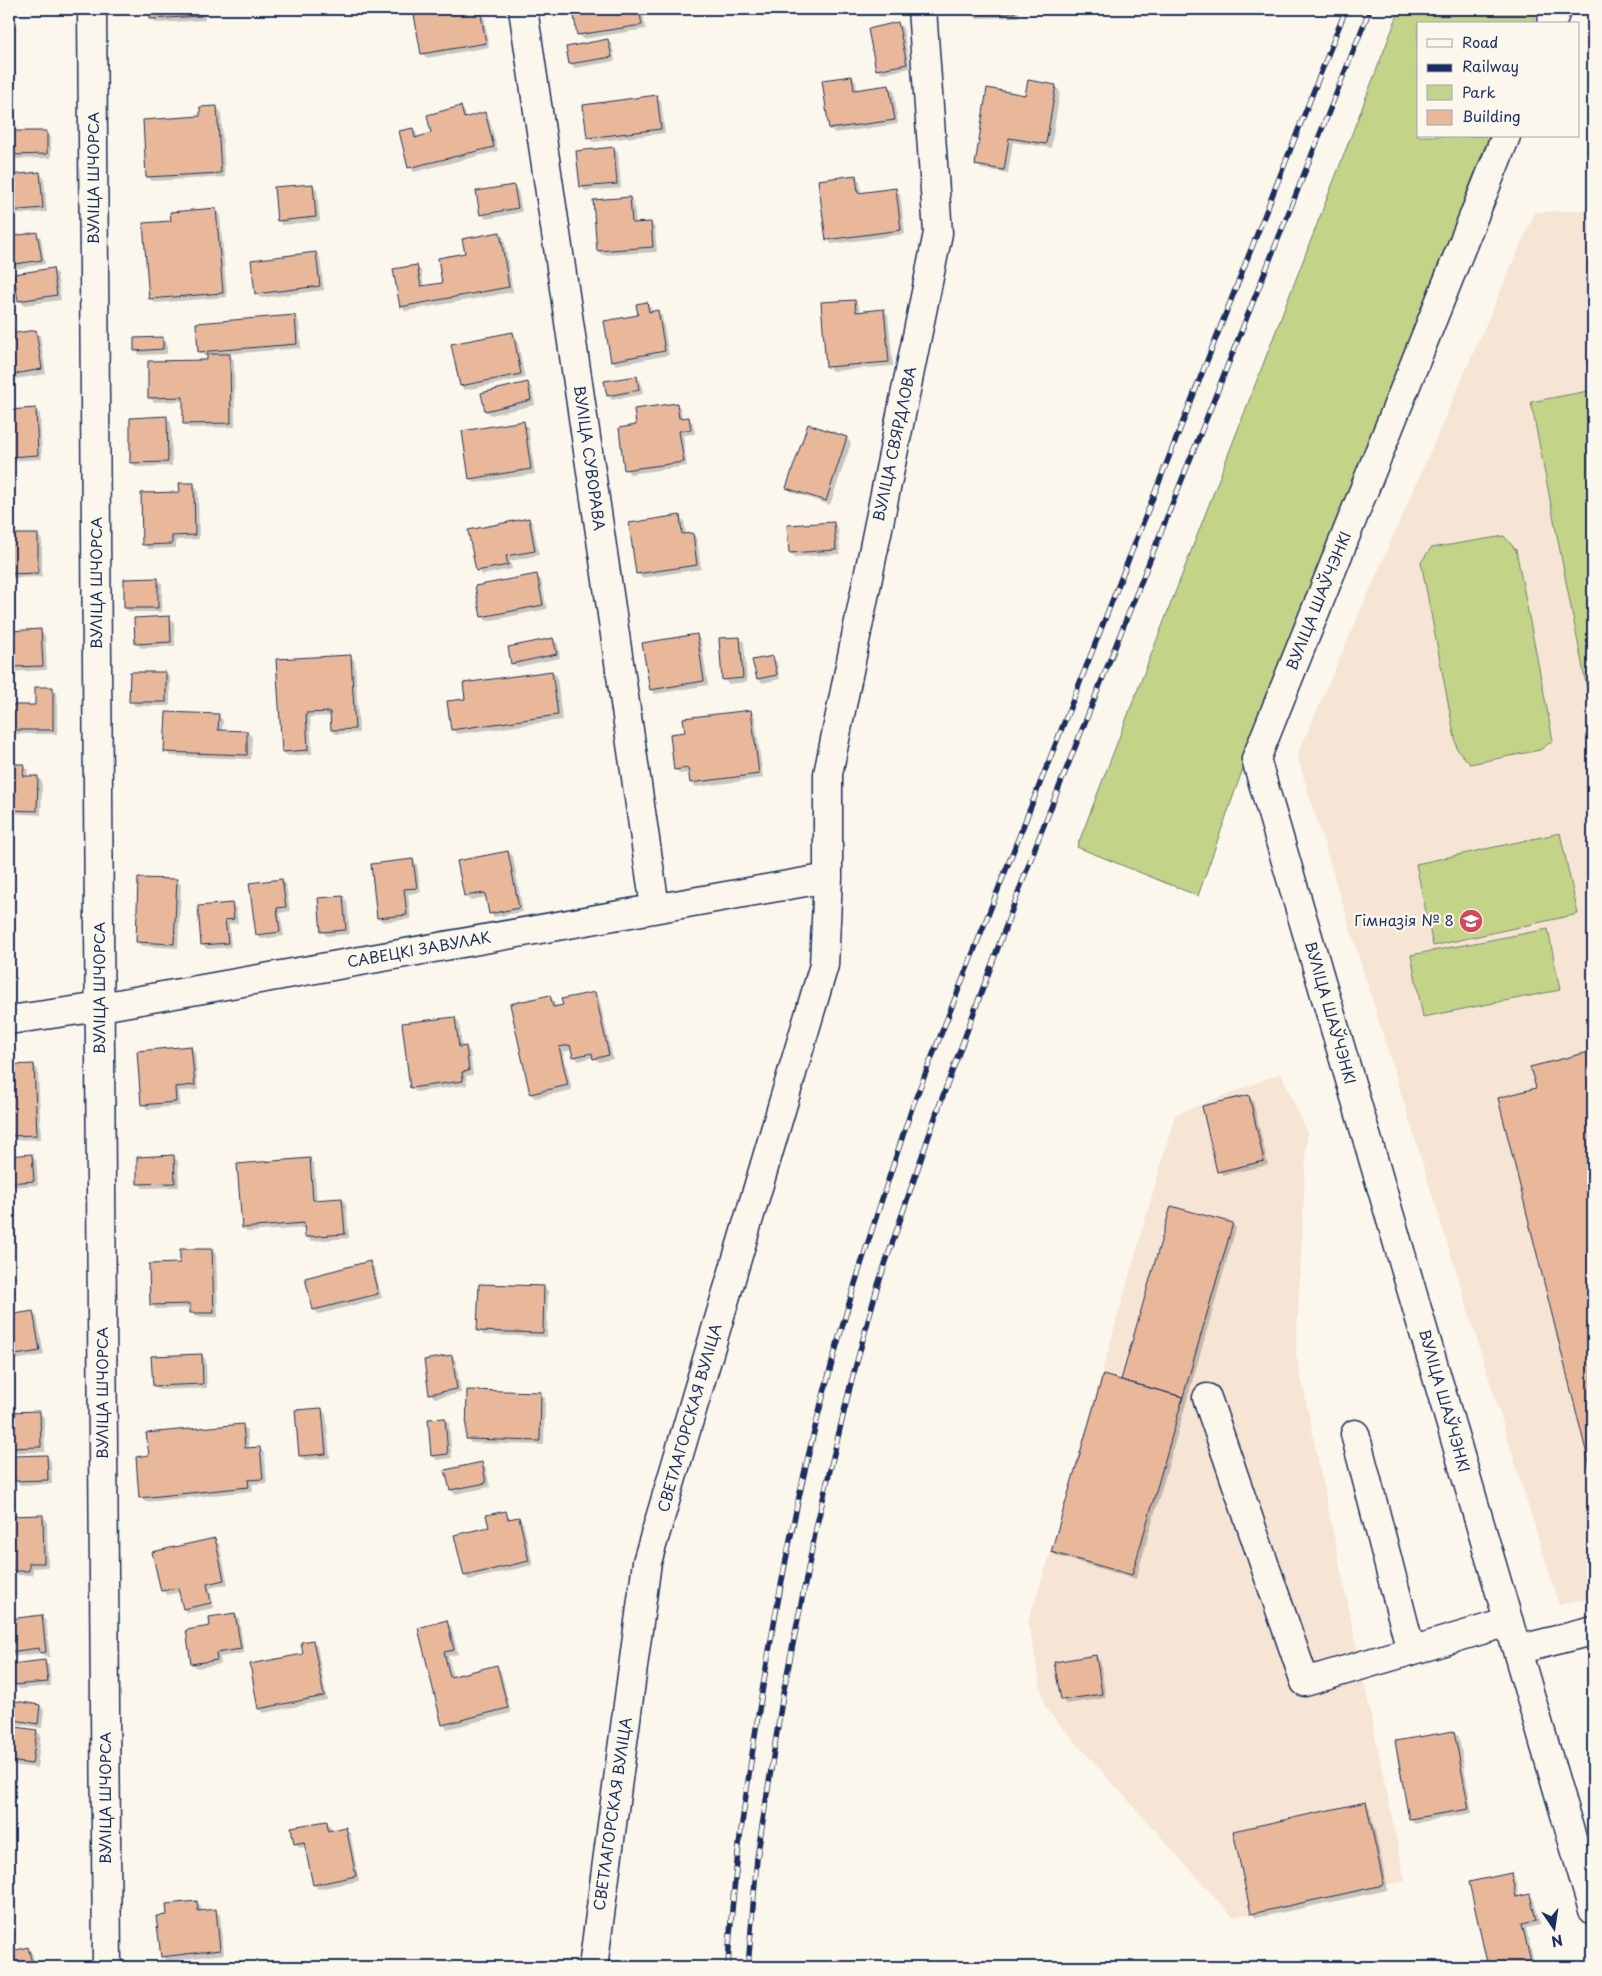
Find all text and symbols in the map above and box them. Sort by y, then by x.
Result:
legend [1417,22,1580,138]
text: Road [1462,30,1498,53]
text: Railway [1462,54,1519,77]
text: Park [1462,80,1496,103]
text: Building [1462,104,1521,127]
street label: ВУЛІЦА ШЧОРСА [81,112,104,244]
street label: ВУЛІЦА СВЯРДЛОВА [866,364,921,523]
street label: ВУЛІЦА СУВОРАВА [569,384,612,532]
street label: ВУЛІЦА ШЧОРСА [84,517,107,649]
street label: ВУЛІЦА ШАЎЧЭНКІ [1279,527,1356,673]
place label: Гімназія № 8 [1354,908,1454,931]
school or university icon: Гімназія № 8 [1458,908,1484,934]
street label: ВУЛІЦА ШЧОРСА [87,922,110,1054]
street label: САВЕЦКІ ЗАВУЛАК [345,925,492,972]
street label: ВУЛІЦА ШАЎЧЭНКІ [1300,938,1363,1087]
street label: СВЕТЛАГОРСКАЯ ВУЛІЦА [651,1321,727,1515]
street label: ВУЛІЦА ШАЎЧЭНКІ [1414,1326,1477,1475]
street label: ВУЛІЦА ШЧОРСА [90,1327,113,1459]
street label: СВЕТЛАГОРСКАЯ ВУЛІЦА [587,1716,636,1912]
street label: ВУЛІЦА ШЧОРСА [93,1732,116,1864]
north arrow [1530,1904,1580,1954]
text: N [1549,1930,1565,1953]

